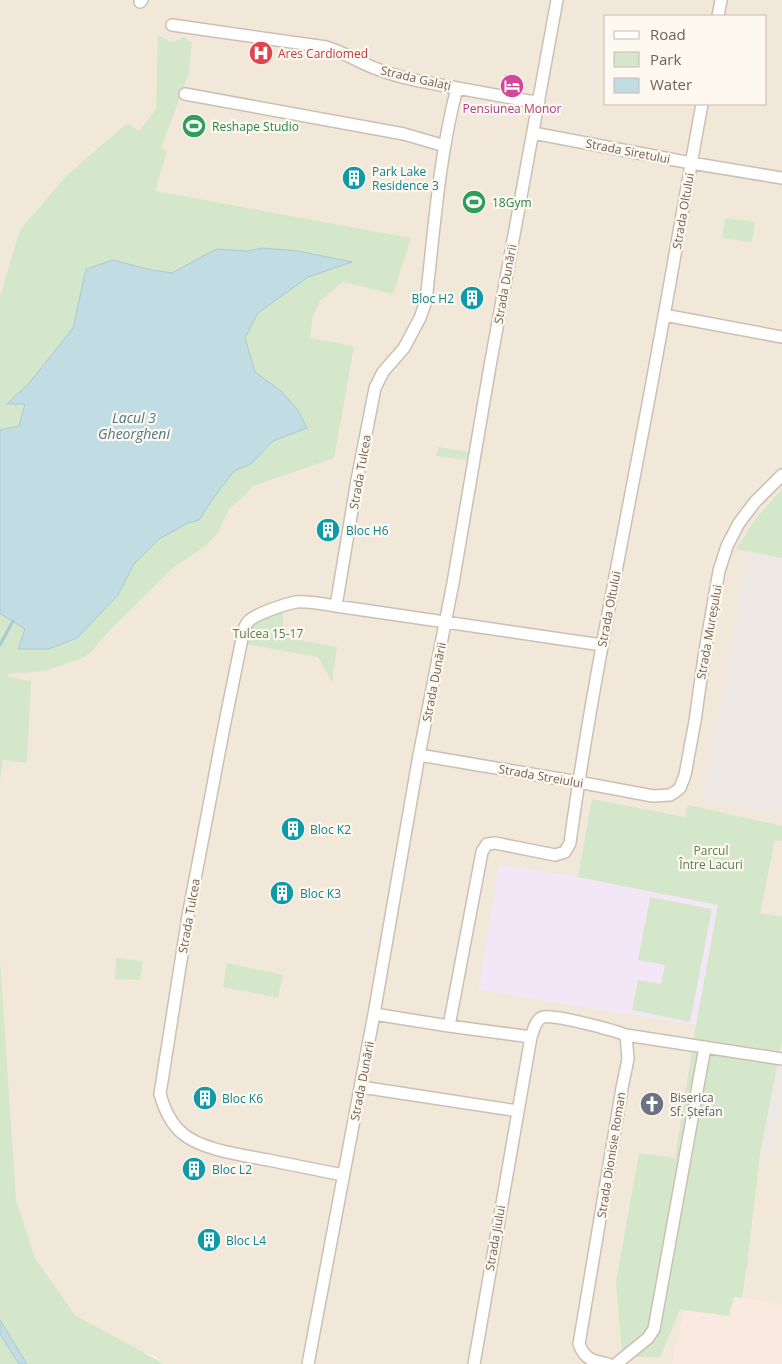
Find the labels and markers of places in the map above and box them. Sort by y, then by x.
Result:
hospital icon: Ares Cardiomed [248,40,274,66]
place label: Ares Cardiomed [278,45,368,62]
hotel icon: Pensiunea Monor [499,73,525,99]
place label: Pensiunea Monor [463,100,561,117]
sports icon: Reshape Studio [181,113,207,139]
place label: Reshape Studio [212,118,299,135]
place label: Park Lake Residence 3 [372,163,439,194]
building icon: Park Lake Residence 3 [341,165,367,191]
sports icon: 18Gym [461,189,487,215]
place label: 18Gym [492,194,532,211]
building icon: Bloc H2 [459,285,485,311]
place label: Bloc H2 [411,290,454,307]
building icon: Bloc H6 [315,517,341,543]
place label: Bloc H6 [346,522,389,539]
building icon: Bloc K2 [280,816,306,842]
place label: Bloc K2 [310,821,351,838]
building icon: Bloc K3 [269,880,295,906]
place label: Bloc K3 [300,885,341,902]
building icon: Bloc K6 [192,1085,218,1111]
place label: Biserica Sf. Ștefan [670,1089,723,1120]
place label: Bloc K6 [222,1090,263,1107]
church icon: Biserica Sf. Ștefan [639,1091,665,1117]
building icon: Bloc L2 [181,1156,207,1182]
place label: Bloc L2 [212,1161,252,1178]
building icon: Bloc L4 [196,1227,222,1253]
place label: Bloc L4 [226,1232,266,1249]

